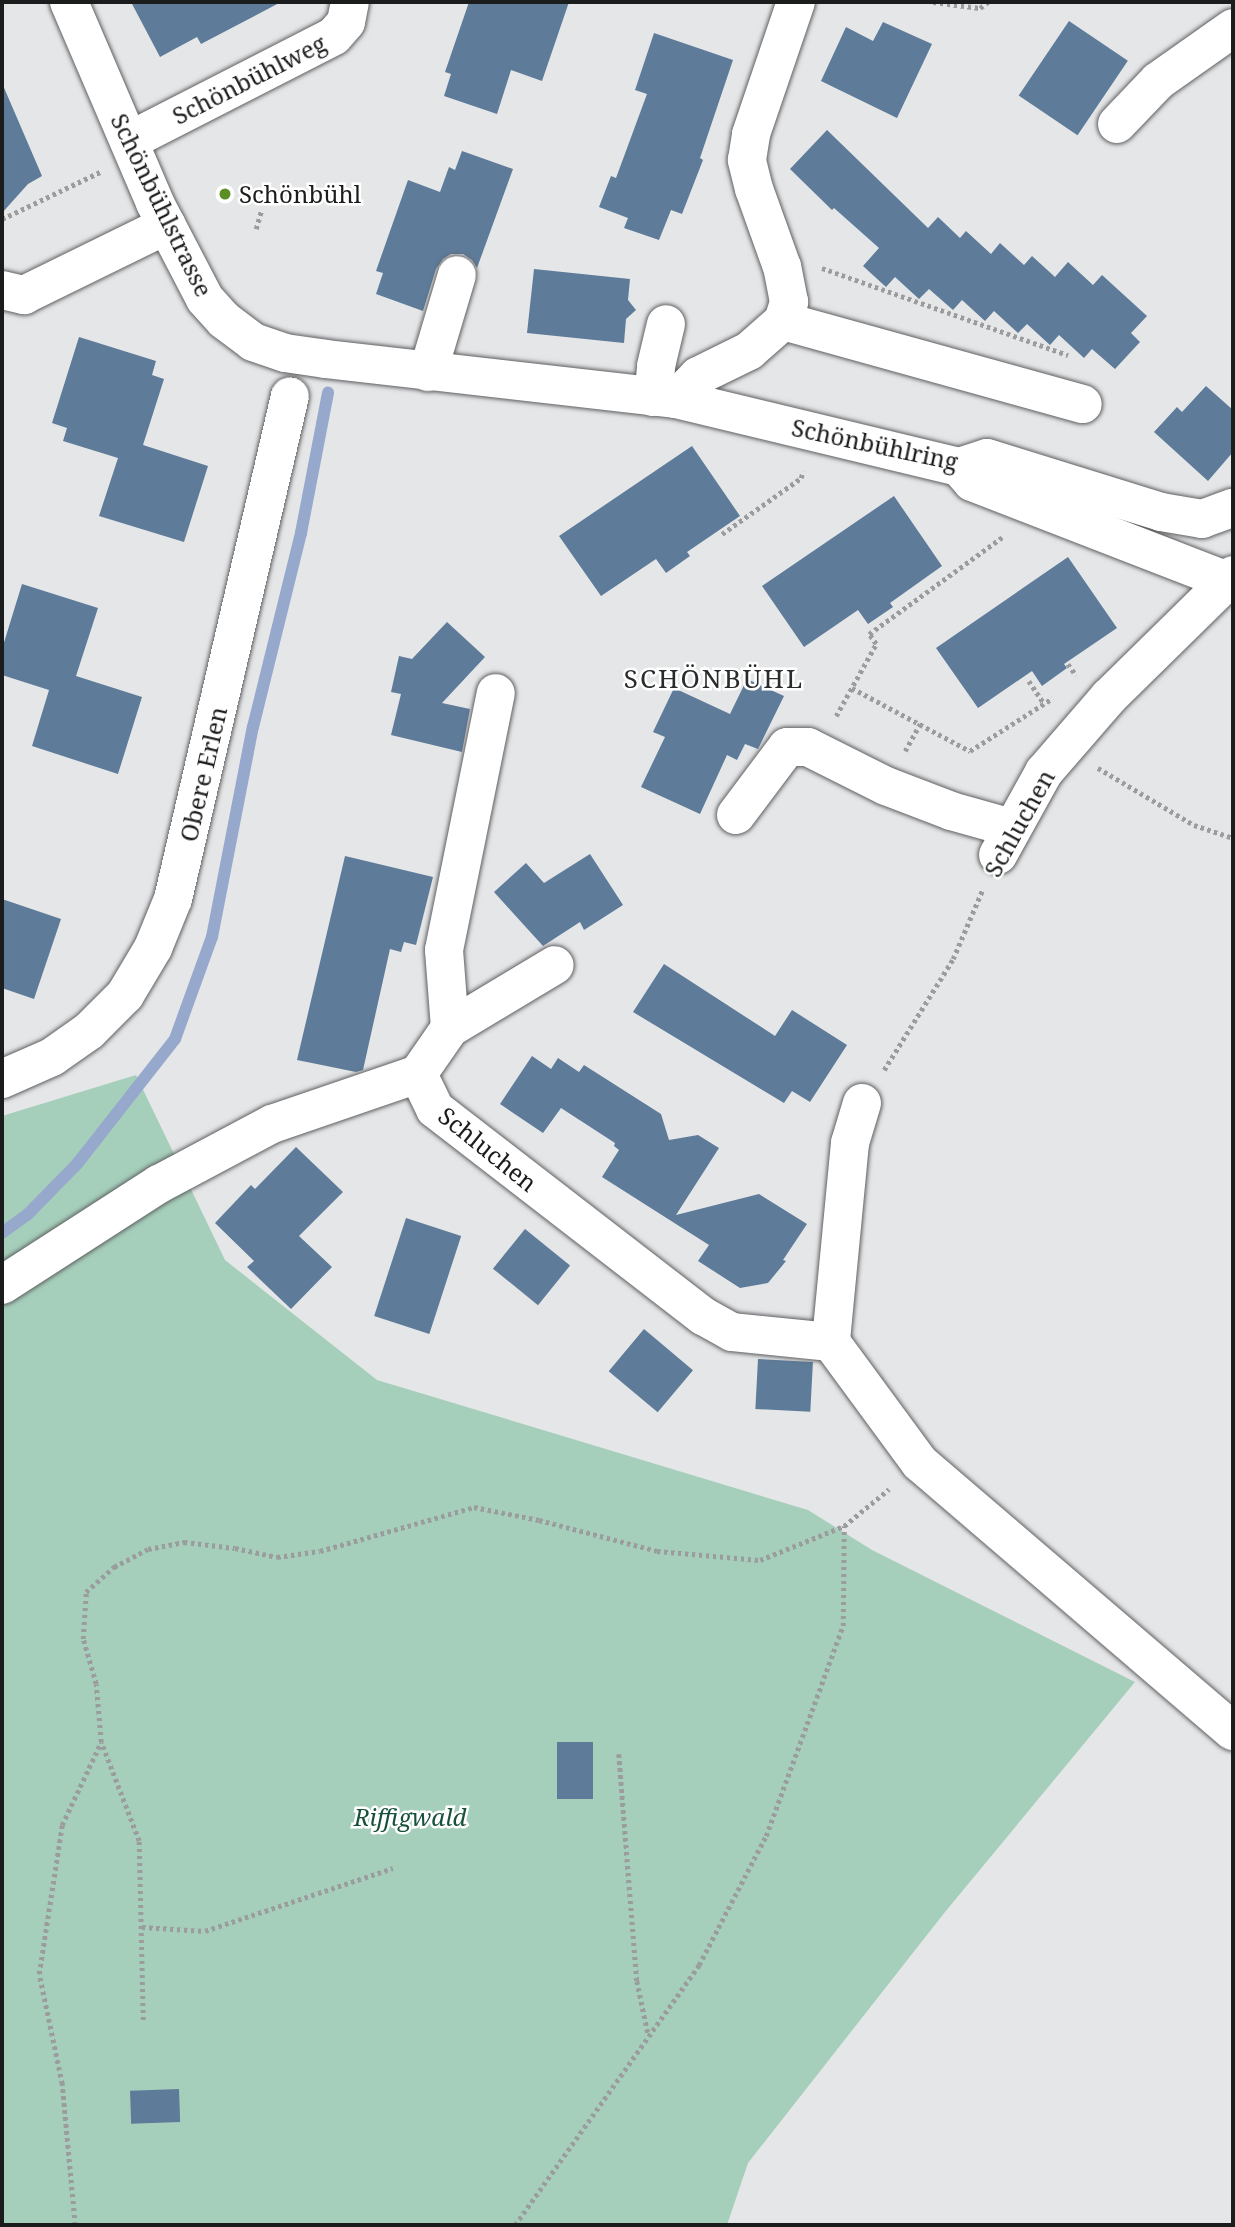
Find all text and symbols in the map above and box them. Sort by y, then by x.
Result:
street label: Schönbühlweg [167,28,331,130]
street label: Schönbühlstrasse [105,109,219,301]
place label: Schönbühl [239,180,361,208]
marker: Schönbühl [217,186,233,202]
street label: Schönbühlring [789,412,961,476]
district label: SCHÖNBÜHL [625,663,803,695]
street label: Obere Erlen [173,704,233,844]
street label: Schluchen [978,764,1060,882]
street label: Schluchen [433,1101,543,1197]
park label: Riffigwald [354,1803,466,1831]

